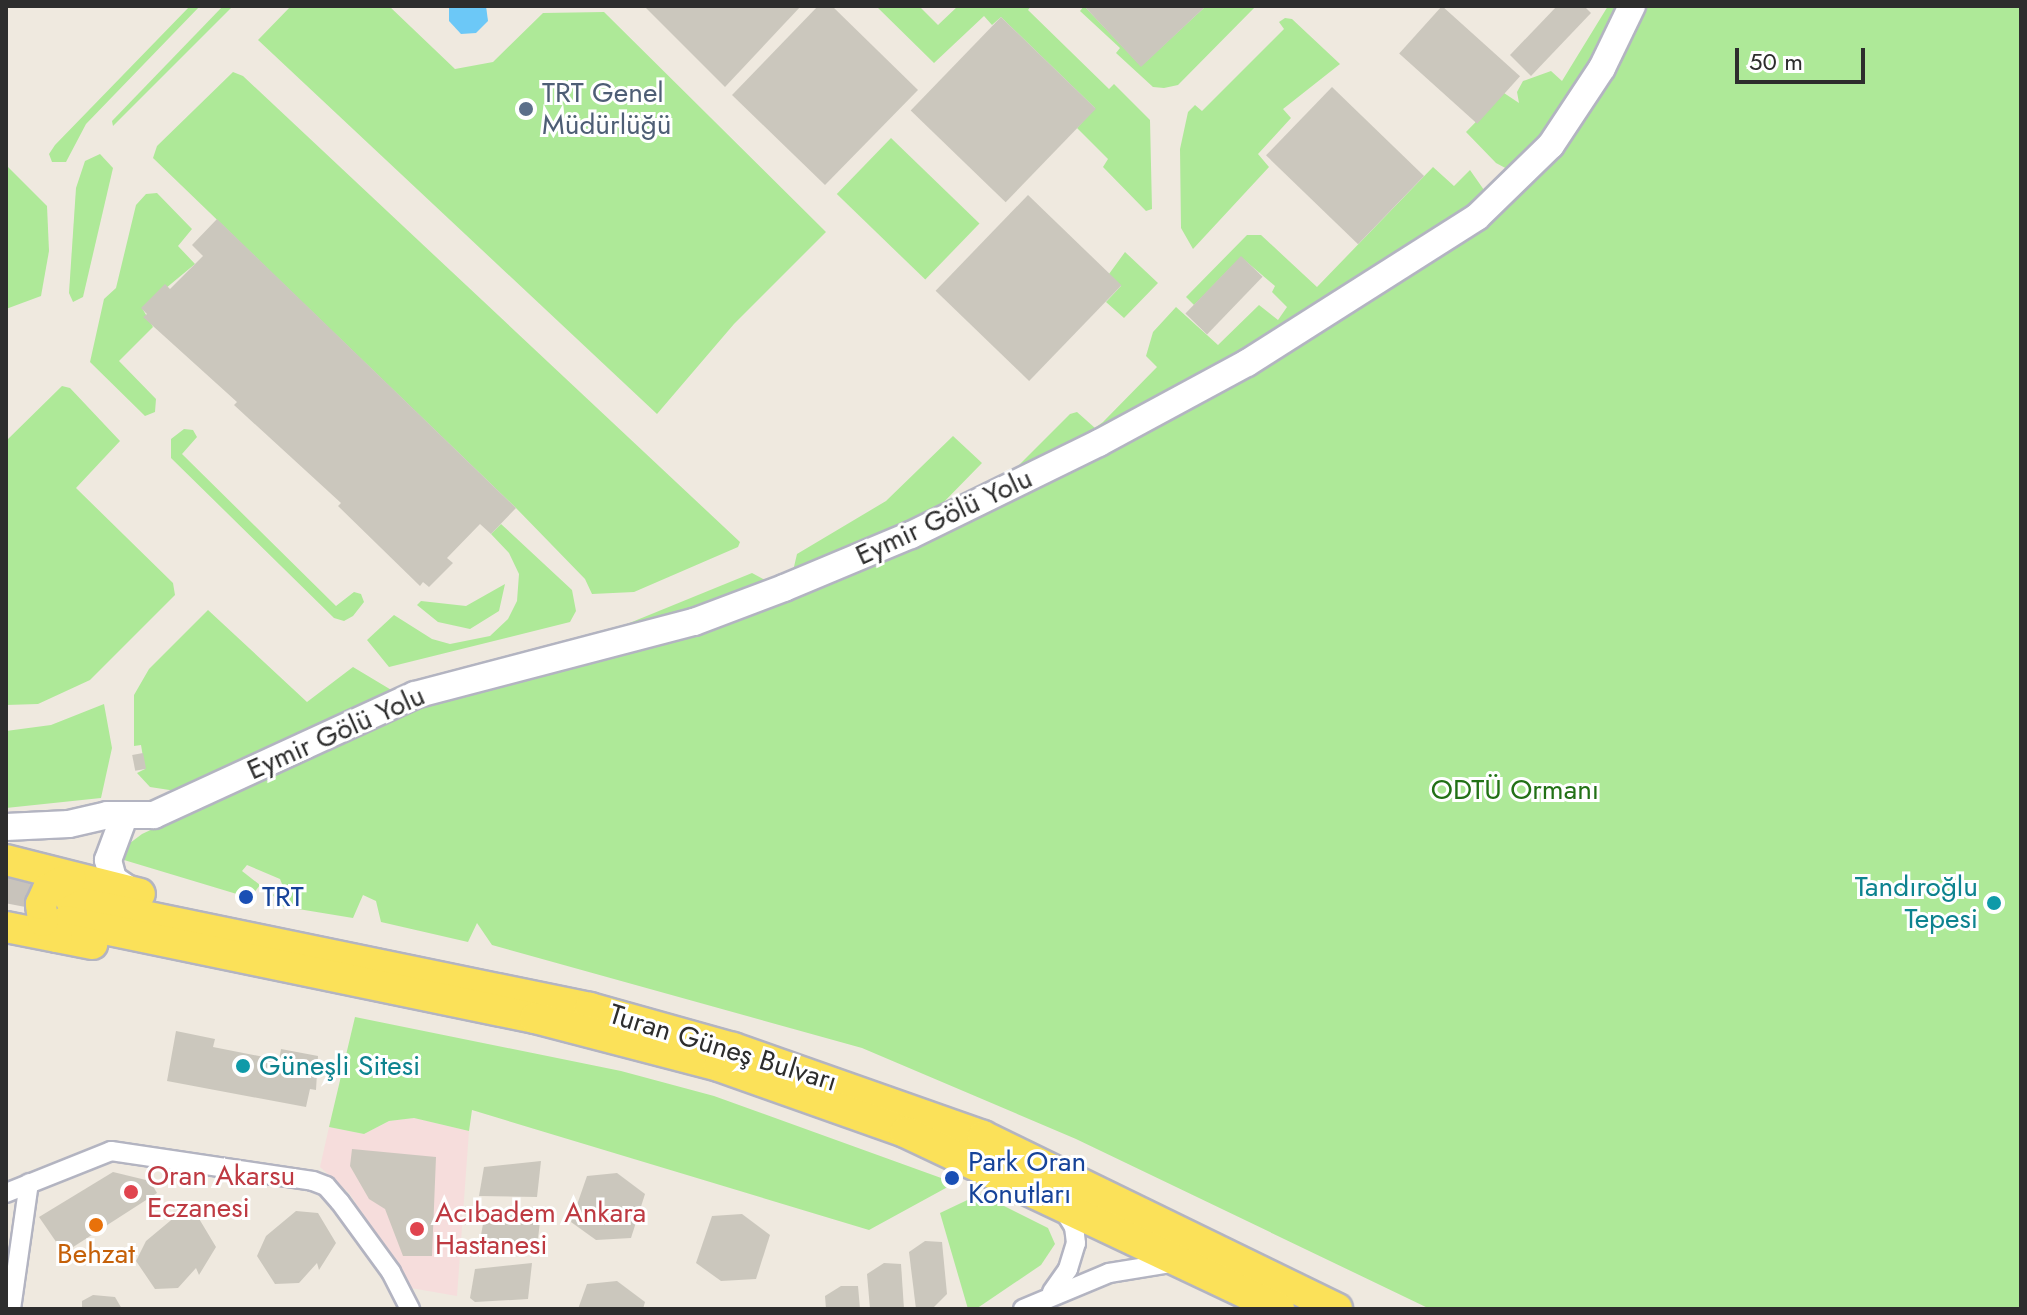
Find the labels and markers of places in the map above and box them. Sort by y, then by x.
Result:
place label: TRT Genel Müdürlüğü [542,76,671,142]
marker: TRT Genel Müdürlüğü [517,100,535,118]
place label: Tandıroğlu Tepesi [1855,870,1978,936]
place label: TRT [262,880,304,914]
marker: TRT [237,888,255,906]
marker: Tandıroğlu Tepesi [1985,894,2003,912]
place label: Güneşli Sitesi [259,1049,420,1083]
marker: Güneşli Sitesi [234,1057,252,1075]
place label: Park Oran Konutları [968,1145,1086,1211]
place label: Oran Akarsu Eczanesi [147,1159,295,1225]
marker: Park Oran Konutları [943,1169,961,1187]
marker: Oran Akarsu Eczanesi [122,1183,140,1201]
place label: Acıbadem Ankara Hastanesi [435,1196,646,1262]
marker: Behzat [87,1216,105,1234]
marker: Acıbadem Ankara Hastanesi [406,1218,428,1240]
place label: Behzat [57,1237,135,1271]

